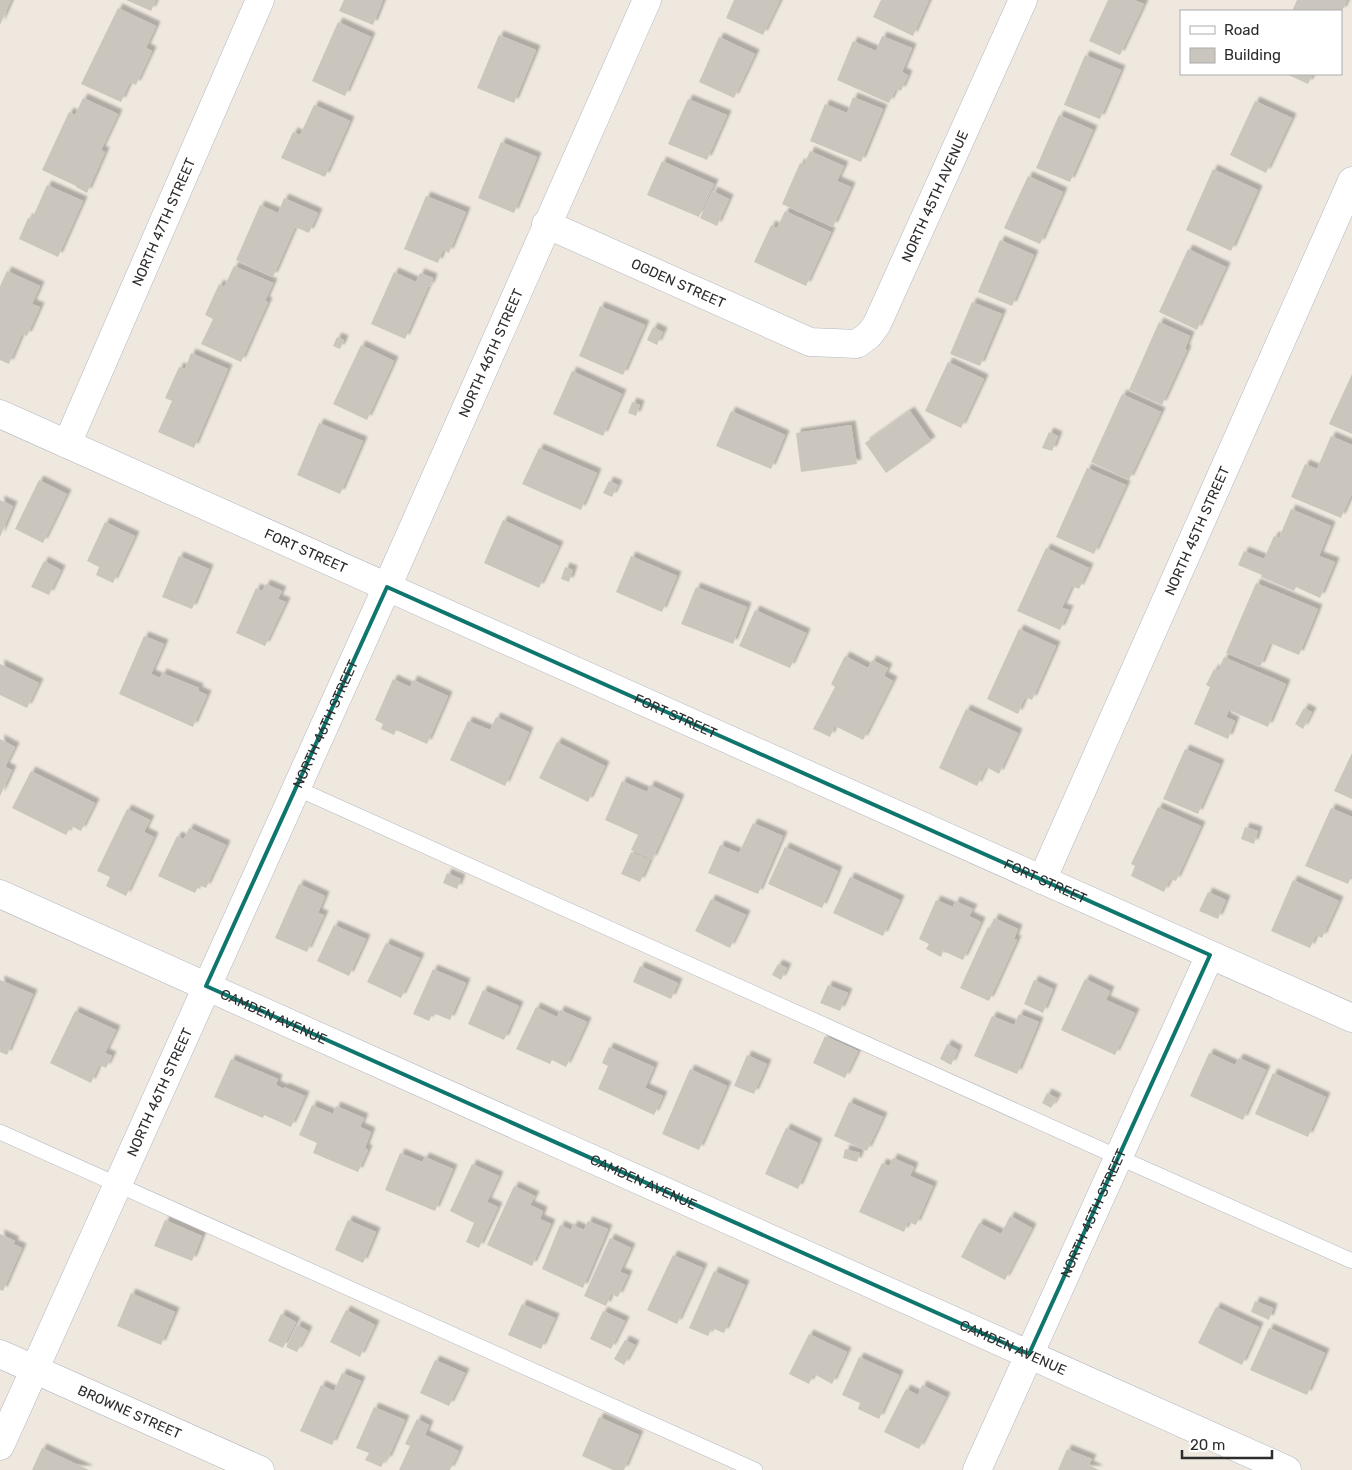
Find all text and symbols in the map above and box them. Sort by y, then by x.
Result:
legend [1180,10,1342,75]
text: Road [1224,21,1260,39]
text: Building [1224,46,1281,64]
street label: NORTH 45TH AVENUE [898,128,972,265]
street label: NORTH 47TH STREET [128,155,199,289]
street label: OGDEN STREET [629,255,728,312]
street label: NORTH 46TH STREET [455,286,527,420]
street label: NORTH 45TH STREET [1161,464,1233,598]
street label: FORT STREET [262,525,350,577]
street label: NORTH 46TH STREET [289,657,362,791]
street label: FORT STREET [632,690,720,742]
street label: FORT STREET [1001,855,1089,907]
street label: CAMDEN AVENUE [218,985,330,1048]
street label: NORTH 46TH STREET [123,1025,196,1159]
street label: NORTH 45TH STREET [1057,1146,1130,1280]
street label: CAMDEN AVENUE [587,1151,699,1213]
street label: CAMDEN AVENUE [957,1316,1069,1379]
street label: BROWNE STREET [75,1381,184,1442]
scale bar [1182,1428,1272,1460]
text: 20 m [1190,1436,1225,1454]

